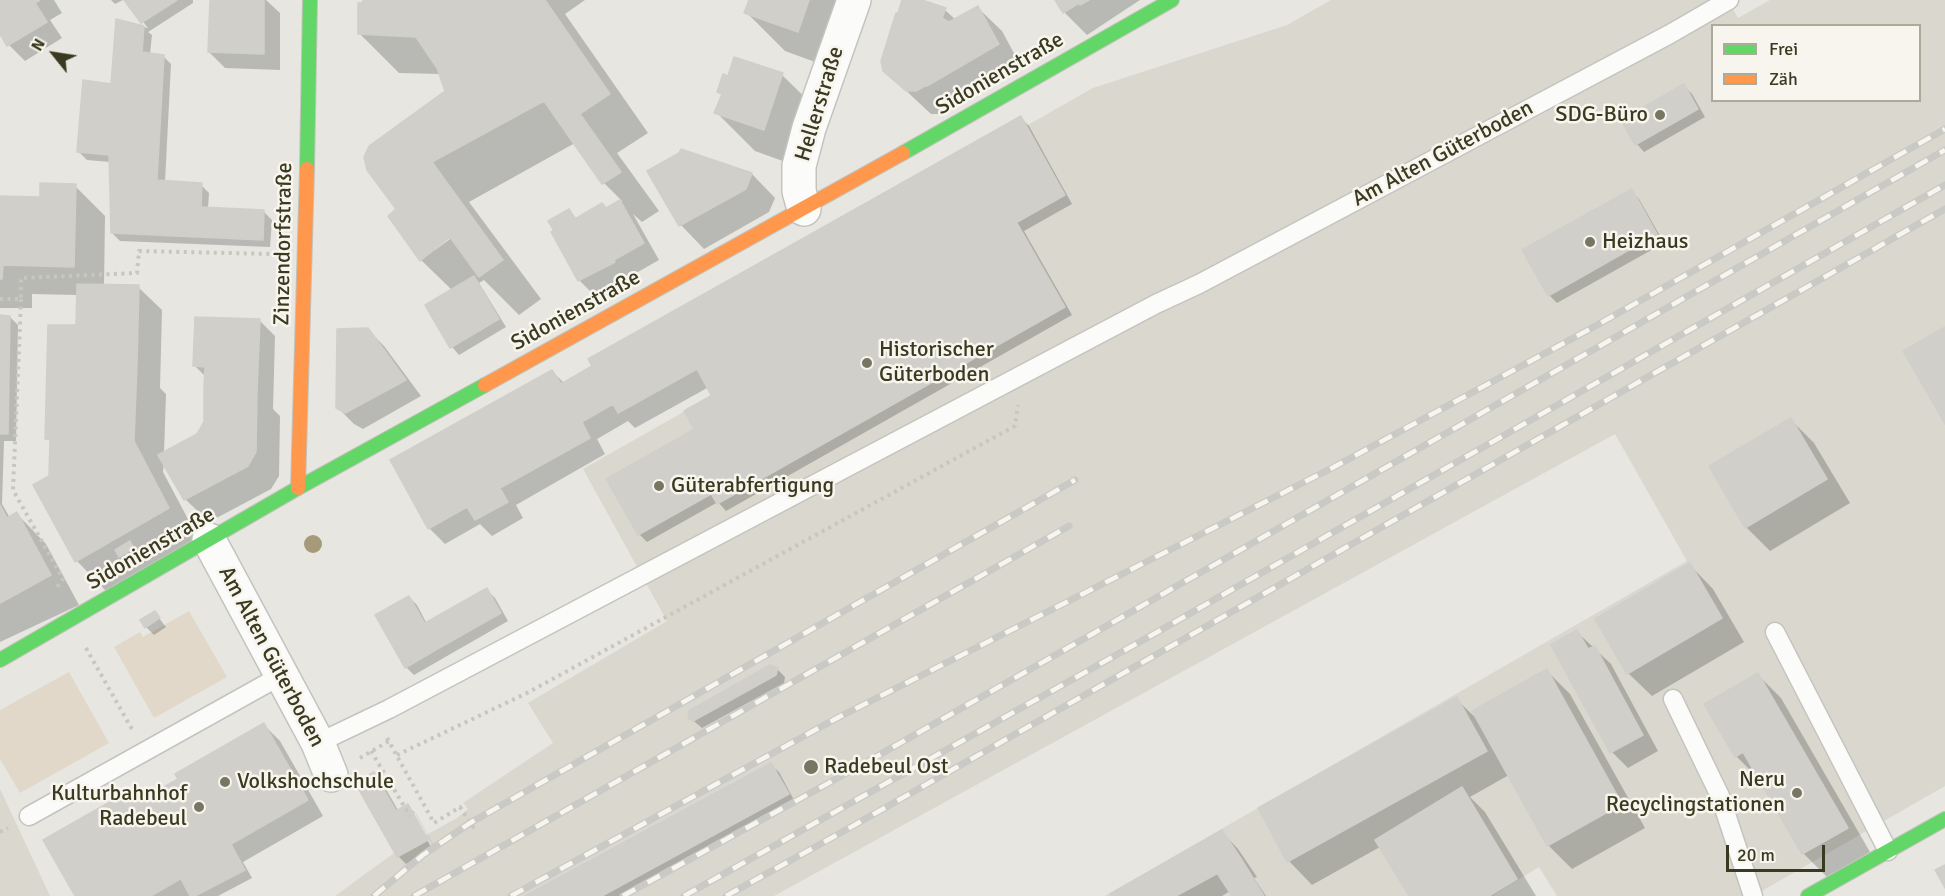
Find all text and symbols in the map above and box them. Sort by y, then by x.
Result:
north arrow [24,24,84,84]
legend [1711,24,1921,102]
street label: Sidonienstraße [931,27,1069,121]
text: N [27,35,50,55]
text: Frei [1769,38,1798,60]
street label: Hellerstraße [790,43,850,165]
text: Zäh [1769,68,1798,90]
street label: Am Alten Güterboden [1348,95,1538,213]
place label: SDG-Büro [1555,102,1648,128]
marker: SDG-Büro [1653,108,1667,122]
street label: Zinzendorfstraße [269,162,299,326]
place label: Heizhaus [1602,229,1688,255]
marker: Heizhaus [1583,235,1597,249]
street label: Sidonienstraße [507,265,645,357]
place label: Historischer Güterboden [879,337,994,388]
marker: Historischer Güterboden [860,356,874,370]
place label: Güterabfertigung [671,473,834,499]
marker: Güterabfertigung [652,479,666,493]
street label: Sidonienstraße [82,502,220,596]
street label: Am Alten Güterboden [212,562,330,752]
place label: Radebeul Ost [824,754,949,780]
marker: Radebeul Ost [802,758,820,776]
place label: Neru Recyclingstationen [1606,767,1785,818]
place label: Volkshochschule [237,769,394,795]
marker: Volkshochschule [218,775,232,789]
place label: Kulturbahnhof Radebeul [51,781,187,832]
marker: Neru Recyclingstationen [1790,786,1804,800]
marker: Kulturbahnhof Radebeul [192,800,206,814]
scale bar [1729,833,1828,871]
text: 20 m [1737,844,1775,866]

